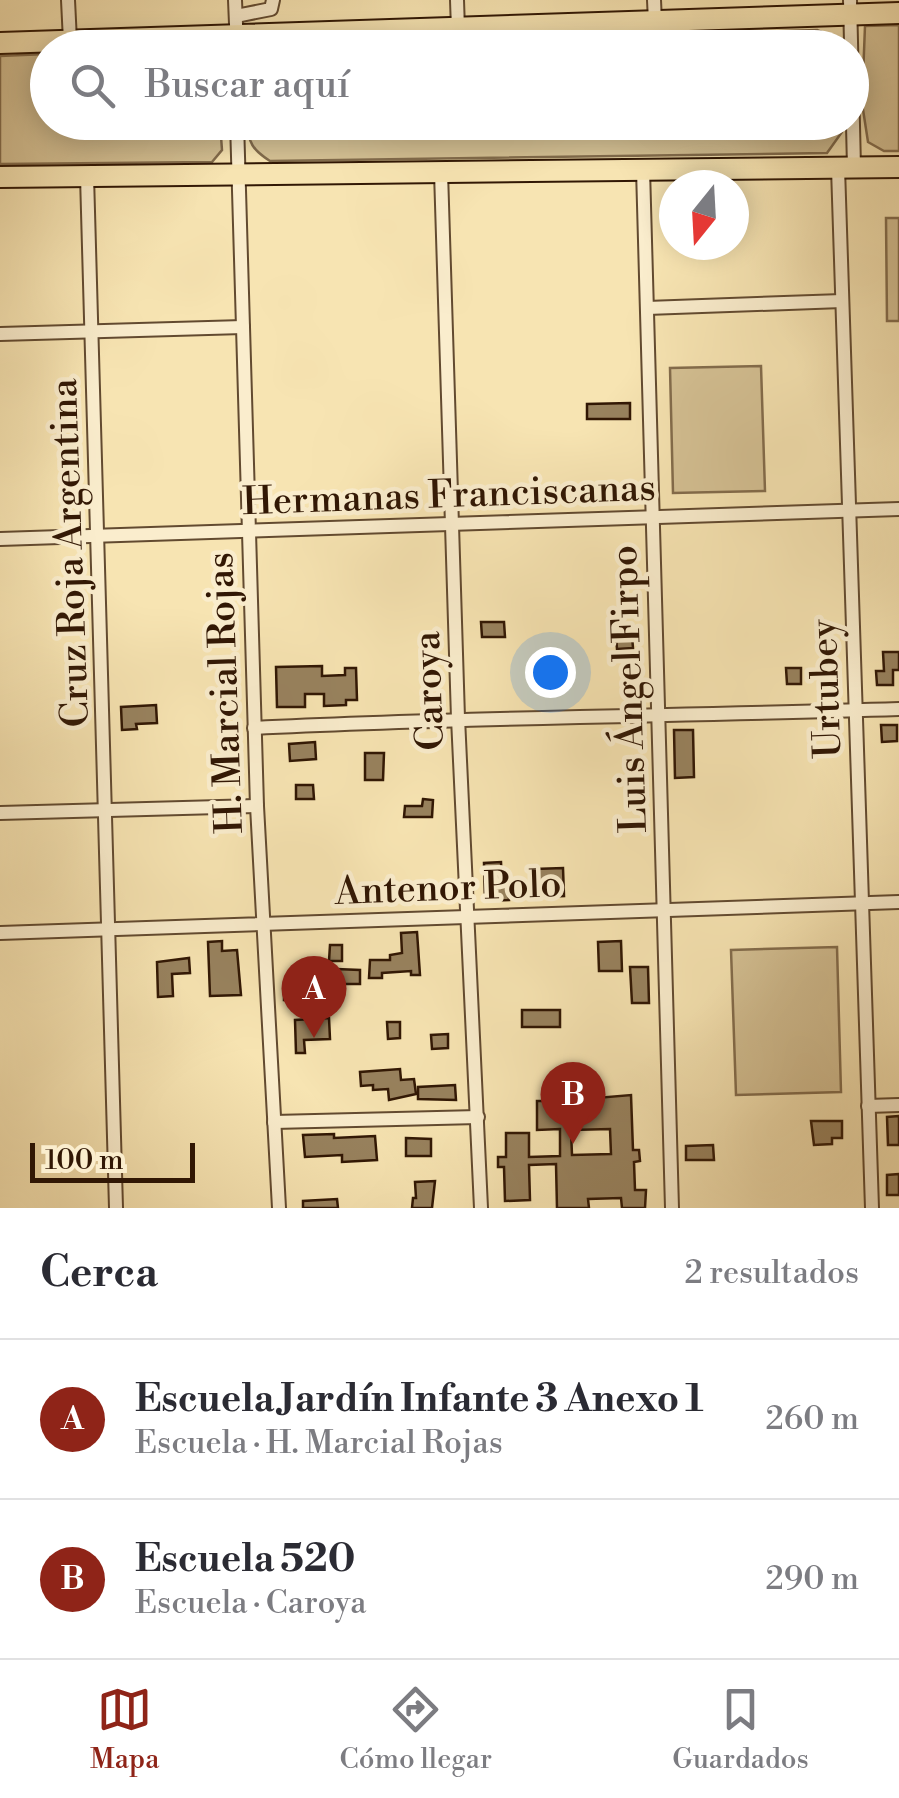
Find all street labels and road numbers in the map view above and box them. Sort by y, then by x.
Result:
street label: Cruz Roja Argentina [41,377,100,728]
street label: Hermanas Franciscanas [242,465,657,526]
street label: Luis Ángel Firpo [598,544,658,834]
street label: H. Marcial Rojas [197,552,254,834]
street label: Urtubey [801,618,852,759]
street label: Caroya [404,630,455,751]
street label: Antenor Polo [333,861,562,916]

